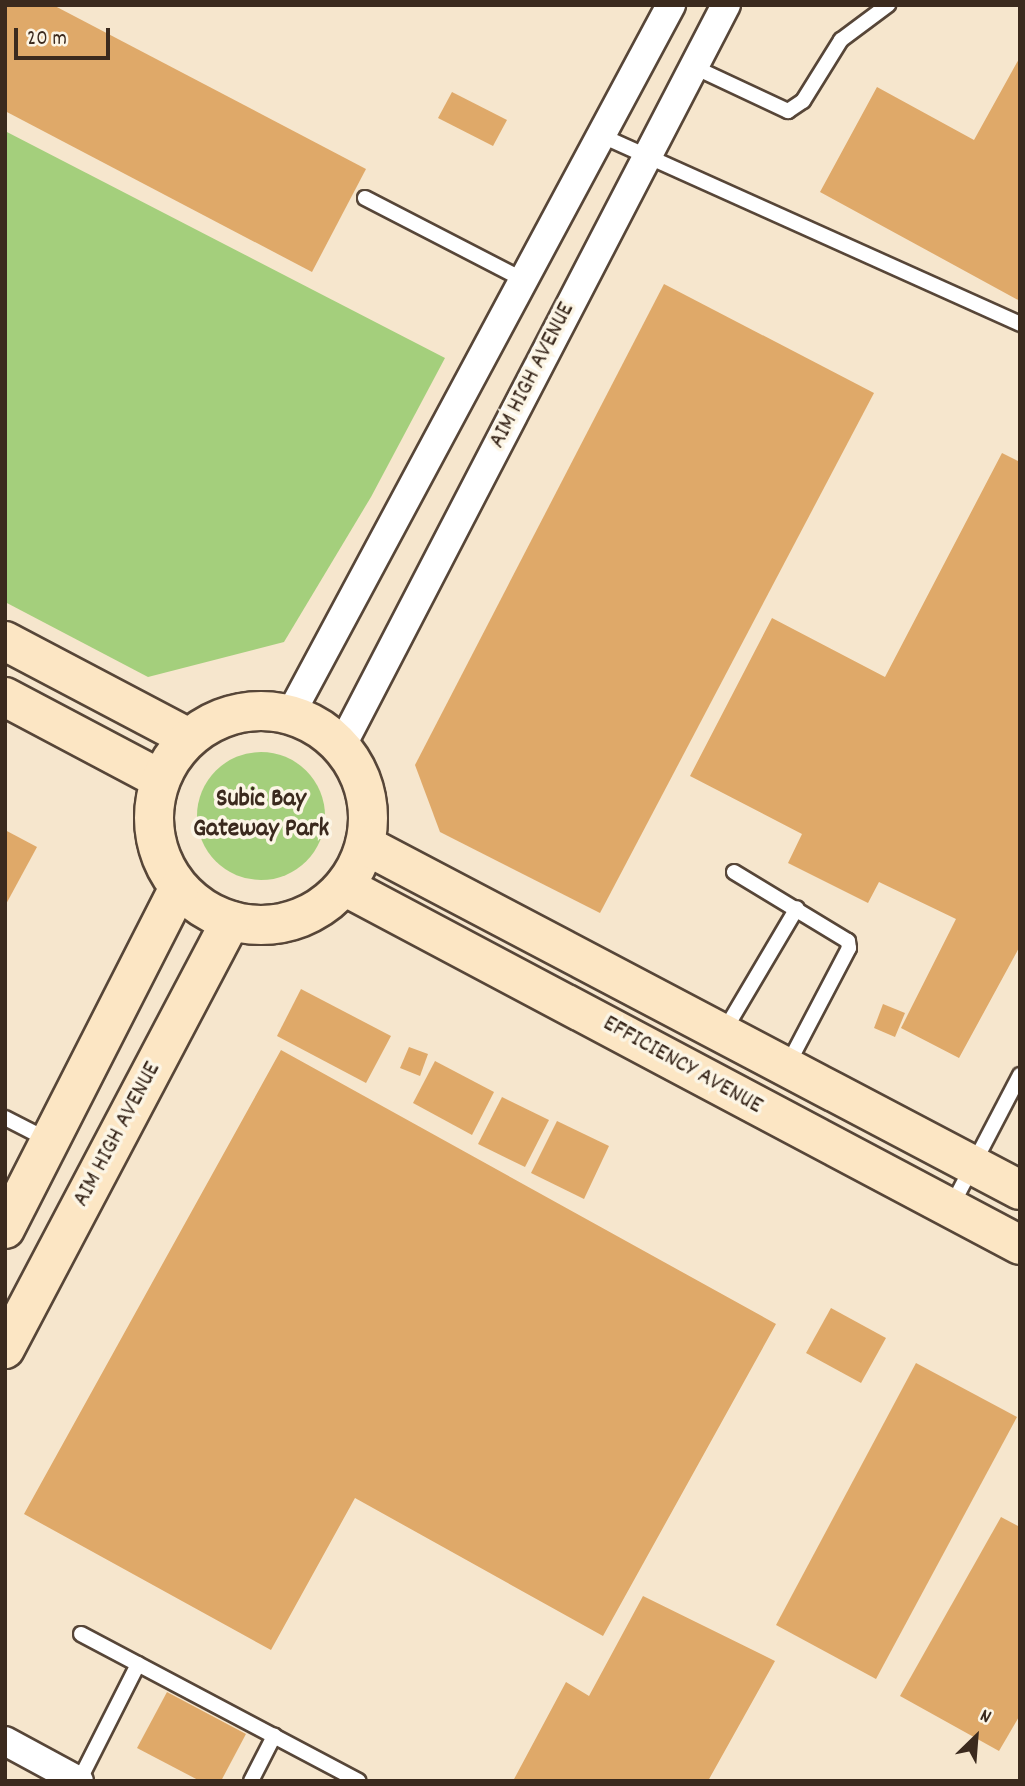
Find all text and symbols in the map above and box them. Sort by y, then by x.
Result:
scale bar [18,14,114,58]
text: 20 m [27,25,67,55]
street label: AIM HIGH AVENUE [484,298,582,454]
district label: Subic Bay Gateway Park [193,784,329,846]
street label: EFFICIENCY AVENUE [597,1010,767,1122]
street label: AIM HIGH AVENUE [68,1058,168,1212]
north arrow [941,1702,1011,1772]
text: N [975,1703,995,1732]

